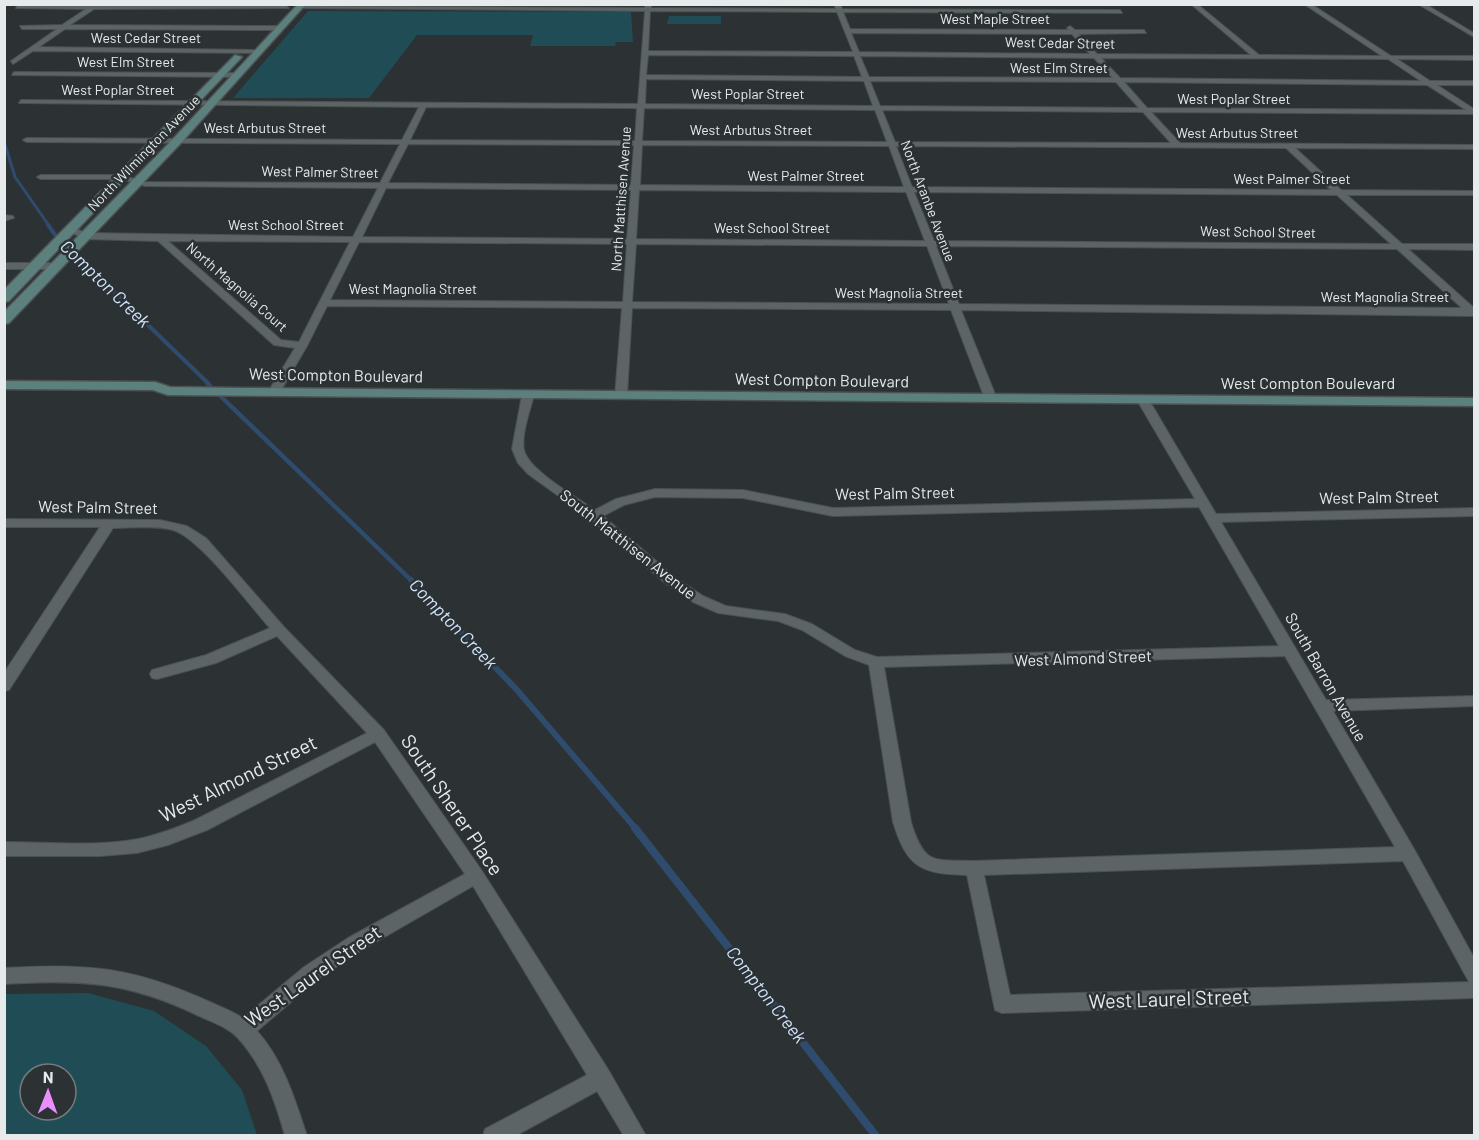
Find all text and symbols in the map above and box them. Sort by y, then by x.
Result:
street label: West Maple Street [940,10,1050,27]
street label: West Cedar Street [91,29,201,46]
street label: West Cedar Street [1005,33,1115,52]
street label: West Elm Street [77,53,175,70]
street label: West Elm Street [1010,59,1108,76]
street label: West Poplar Street [61,81,175,98]
street label: West Poplar Street [691,85,805,102]
street label: West Poplar Street [1177,90,1291,107]
street label: North Wilmington Avenue [84,91,203,214]
street label: West Arbutus Street [204,119,326,136]
street label: West Arbutus Street [690,121,812,138]
street label: West Arbutus Street [1176,124,1298,141]
street label: North Matthisen Avenue [607,126,634,272]
street label: North Aranbe Avenue [898,138,959,264]
street label: West Palmer Street [261,162,379,181]
street label: West Palmer Street [747,167,865,184]
street label: West Palmer Street [1233,170,1351,187]
street label: West School Street [228,216,344,233]
street label: West School Street [714,219,830,236]
street label: West School Street [1200,222,1316,241]
water label: Compton Creek [56,235,156,332]
street label: North Magnolia Court [183,238,291,335]
street label: West Magnolia Street [349,280,477,297]
street label: West Magnolia Street [835,284,963,301]
street label: West Magnolia Street [1321,288,1449,305]
street label: West Compton Boulevard [249,363,423,386]
street label: West Compton Boulevard [735,368,909,391]
street label: West Compton Boulevard [1221,373,1395,392]
street label: West Palm Street [835,482,955,503]
street label: South Matthisen Avenue [557,485,700,603]
street label: West Palm Street [1319,486,1439,507]
street label: West Palm Street [38,496,158,517]
water label: Compton Creek [405,574,502,673]
street label: South Barron Avenue [1282,609,1371,744]
street label: West Almond Street [1014,646,1152,669]
street label: South Sherer Place [397,729,509,880]
street label: West Almond Street [155,730,320,827]
street label: West Laurel Street [239,919,385,1031]
water label: Compton Creek [722,942,812,1047]
street label: West Laurel Street [1088,983,1250,1013]
north arrow [18,1062,78,1122]
text: N [43,1067,54,1086]

